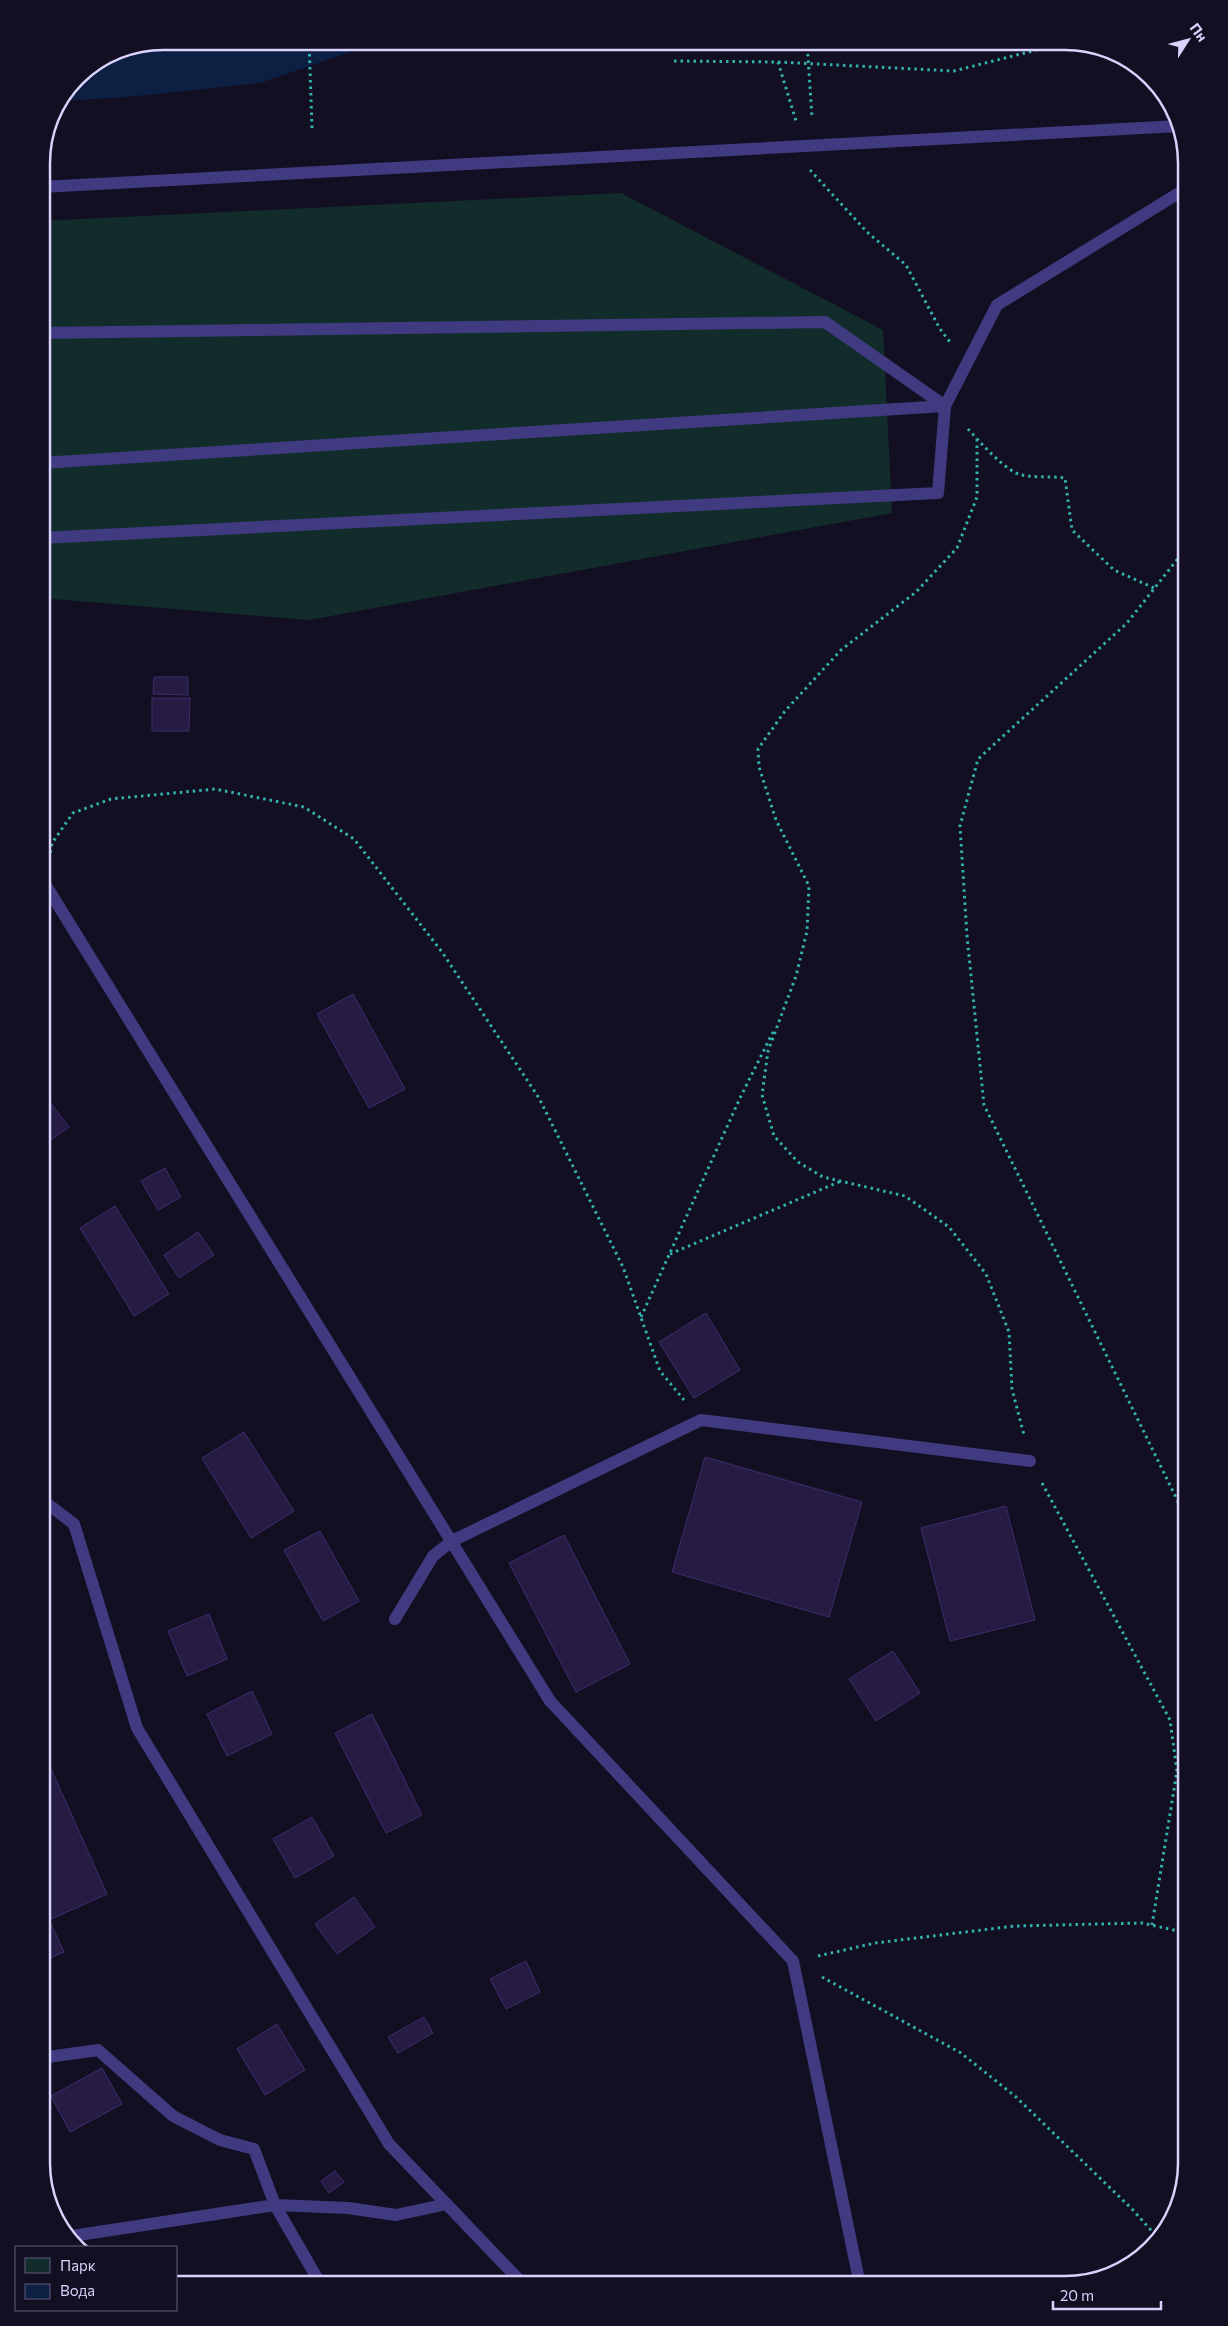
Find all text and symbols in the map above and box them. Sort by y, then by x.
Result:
north arrow [1163,15,1213,65]
text: Пн [1187,20,1211,45]
legend [15,2246,178,2311]
text: Парк [60,2256,96,2274]
scale bar [1053,2278,1160,2310]
text: Вода [60,2281,95,2299]
text: 20 m [1060,2286,1094,2304]

